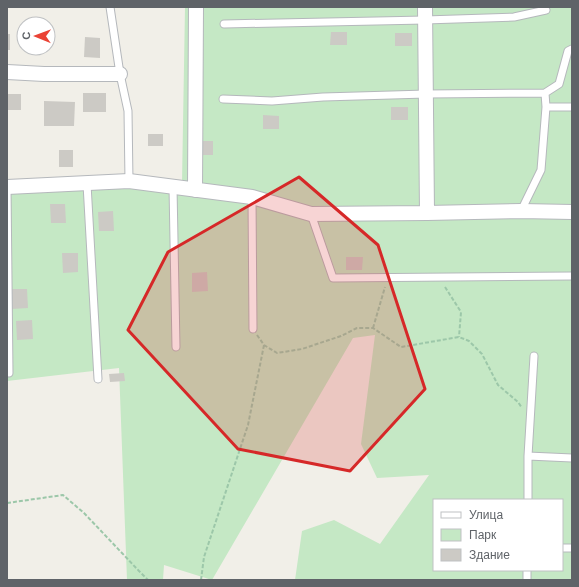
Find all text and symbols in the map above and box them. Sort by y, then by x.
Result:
north arrow [16,16,56,56]
text: С [19,32,32,40]
legend [433,499,563,571]
text: Улица [469,507,503,522]
text: Парк [469,527,497,542]
text: Здание [469,547,510,562]

